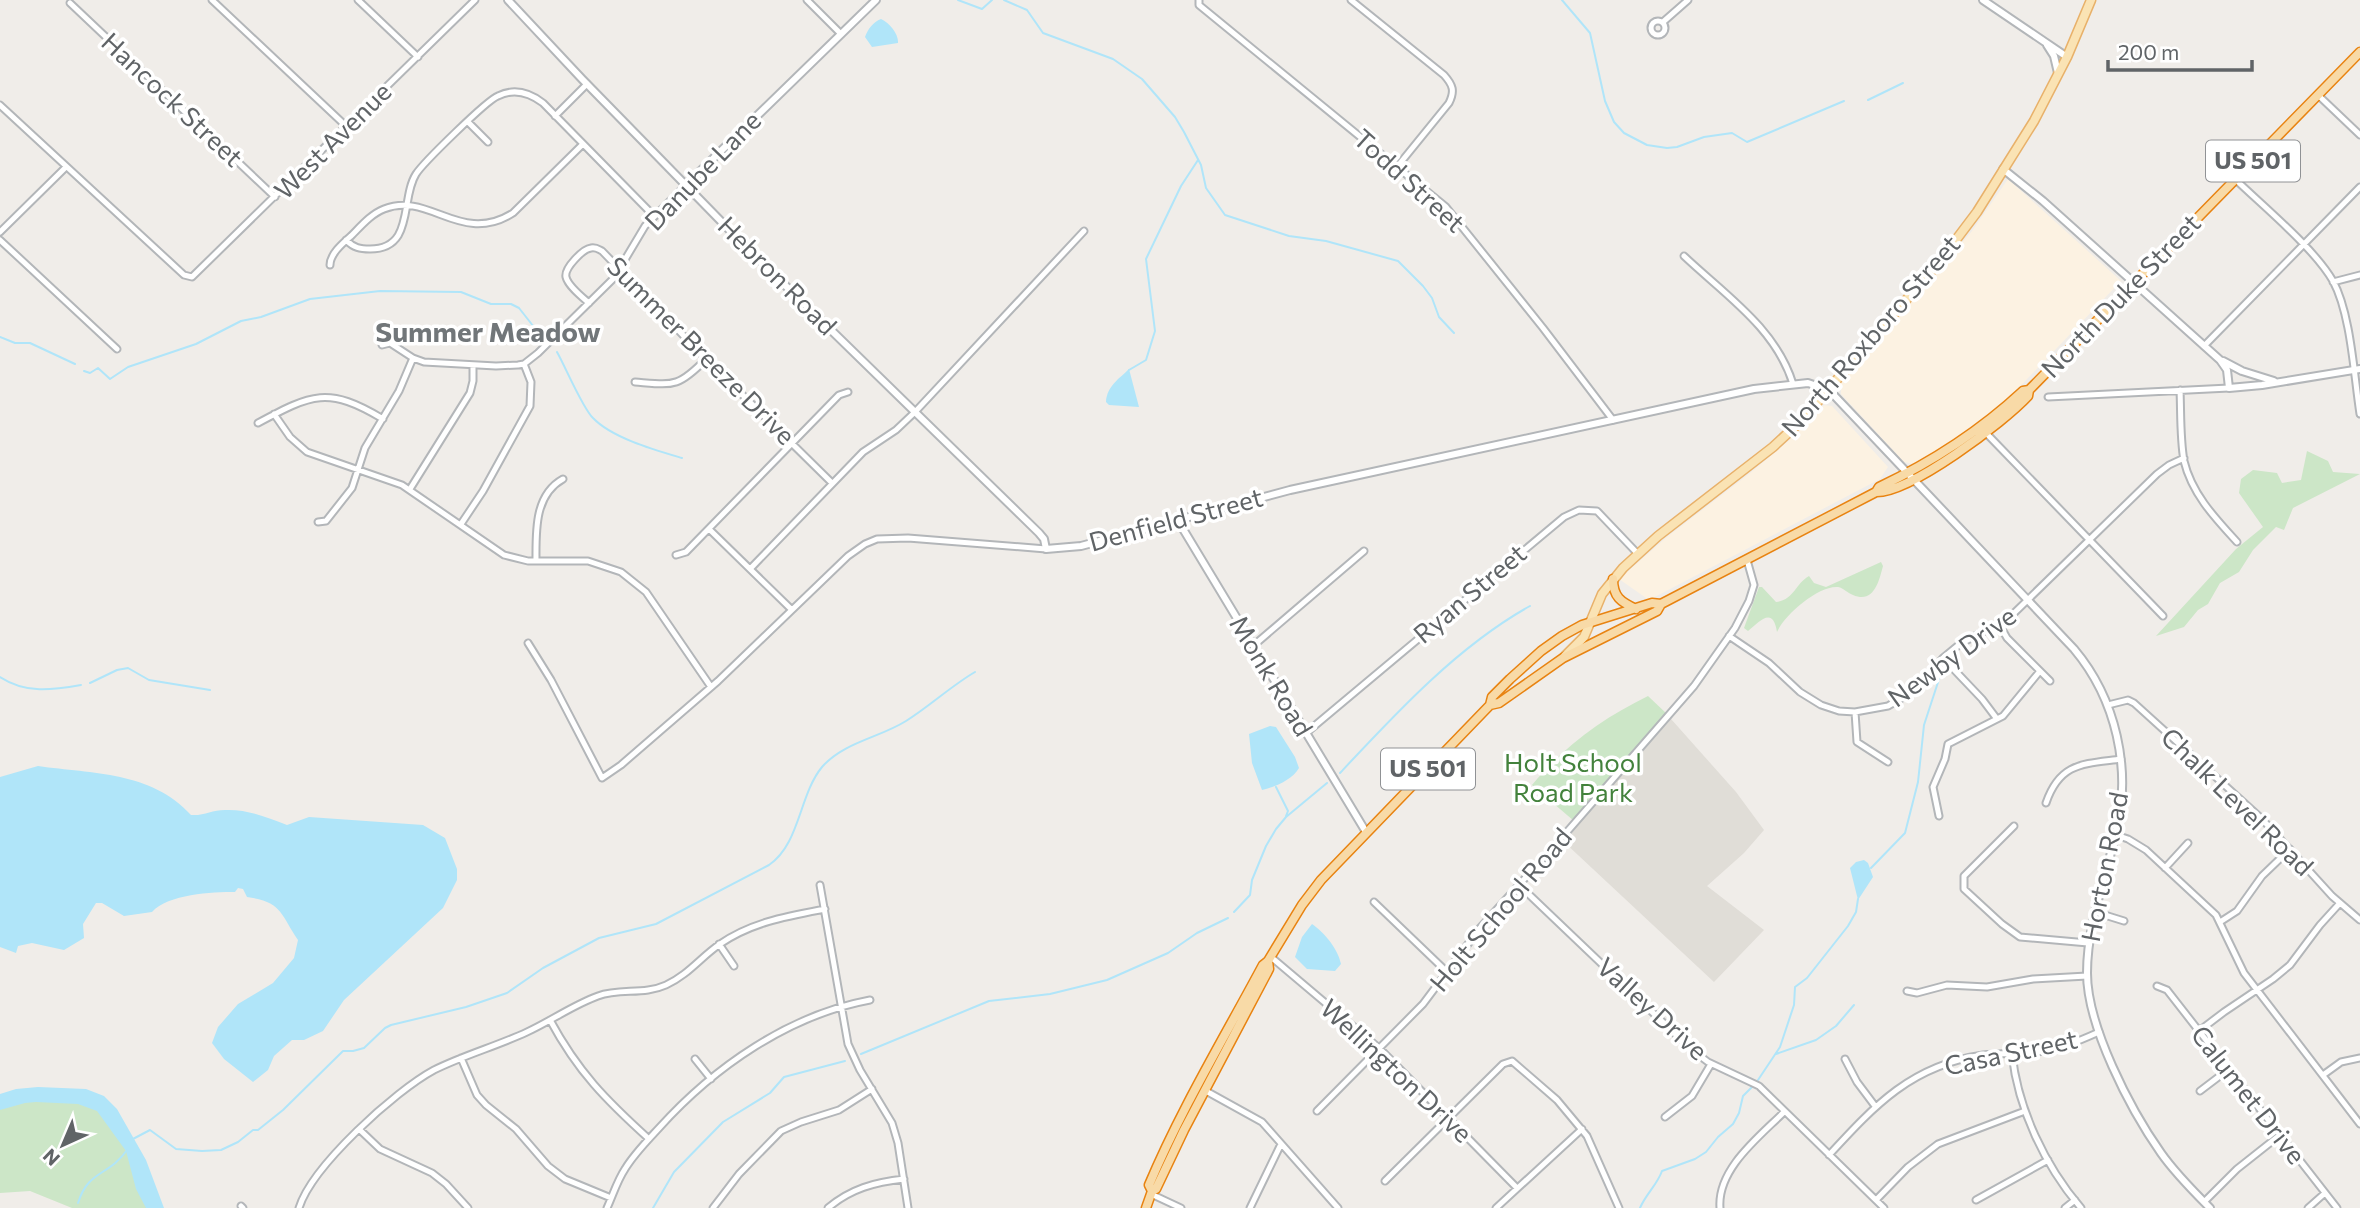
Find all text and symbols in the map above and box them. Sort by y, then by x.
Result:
street label: Hancock Street [96,26,250,172]
scale bar [2108,28,2252,72]
text: 200 m [2118,39,2179,64]
street label: West Avenue [267,75,397,205]
street label: Danube Lane [638,104,766,236]
street label: Todd Street [1348,122,1472,238]
road number: US 501 [2206,140,2300,182]
street label: North Duke Street [2034,207,2206,383]
street label: Hebron Road [712,209,844,341]
street label: North Roxboro Street [1774,228,1966,442]
street label: Summer Breeze Drive [602,250,802,450]
district label: Summer Meadow [375,314,601,348]
street label: Denfield Street [1085,480,1266,557]
street label: Ryan Street [1406,537,1532,649]
street label: Newby Drive [1881,599,2021,712]
street label: Monk Road [1224,609,1320,741]
street label: Chalk Level Road [2156,721,2320,881]
park label: Holt School Road Park [1504,746,1642,807]
road number: US 501 [1381,748,1475,790]
street label: Horton Road [2074,789,2133,944]
street label: Holt School Road [1423,821,1577,997]
street label: Valley Drive [1591,950,1715,1066]
street label: Wellington Drive [1315,992,1479,1148]
street label: Calumet Drive [2185,1019,2313,1169]
street label: Casa Street [1941,1022,2080,1081]
north arrow [28,1110,98,1180]
text: N [38,1144,64,1171]

